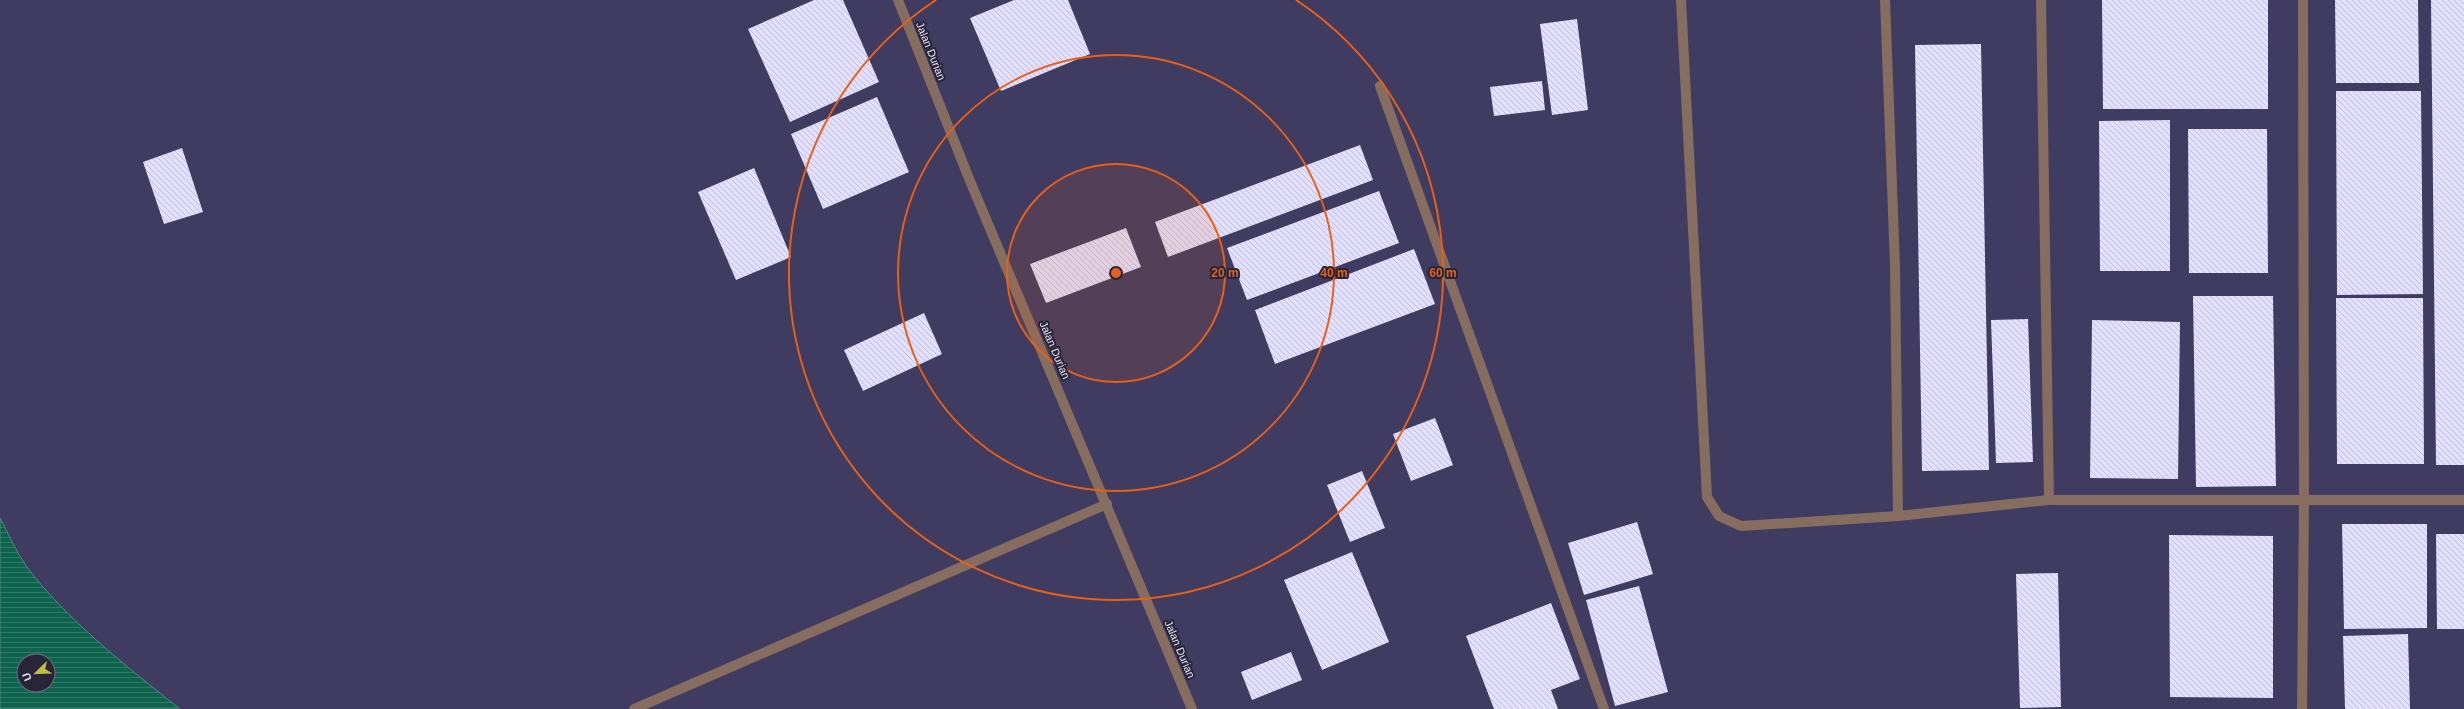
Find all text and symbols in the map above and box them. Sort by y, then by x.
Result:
street label: Jalan Durian [914,20,948,82]
centre of rings [1109,266,1123,280]
text: 20 m [1211,266,1239,280]
text: 40 m [1320,266,1348,280]
text: 60 m [1429,266,1457,280]
street label: Jalan Durian [1037,319,1073,381]
street label: Jalan Durian [1162,618,1198,680]
north arrow [16,653,56,693]
text: U [20,671,34,683]

